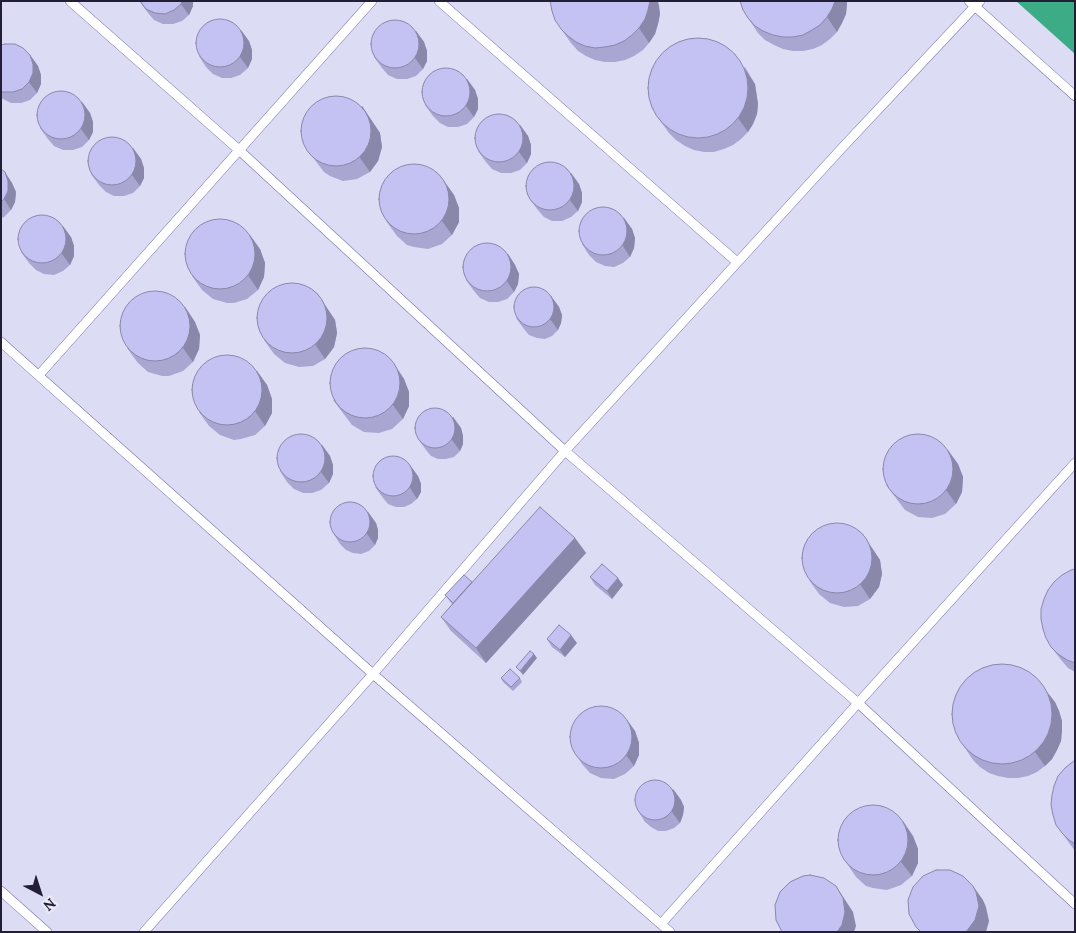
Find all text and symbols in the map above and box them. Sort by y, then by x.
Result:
north arrow [15,868,65,918]
text: N [40,894,60,915]

